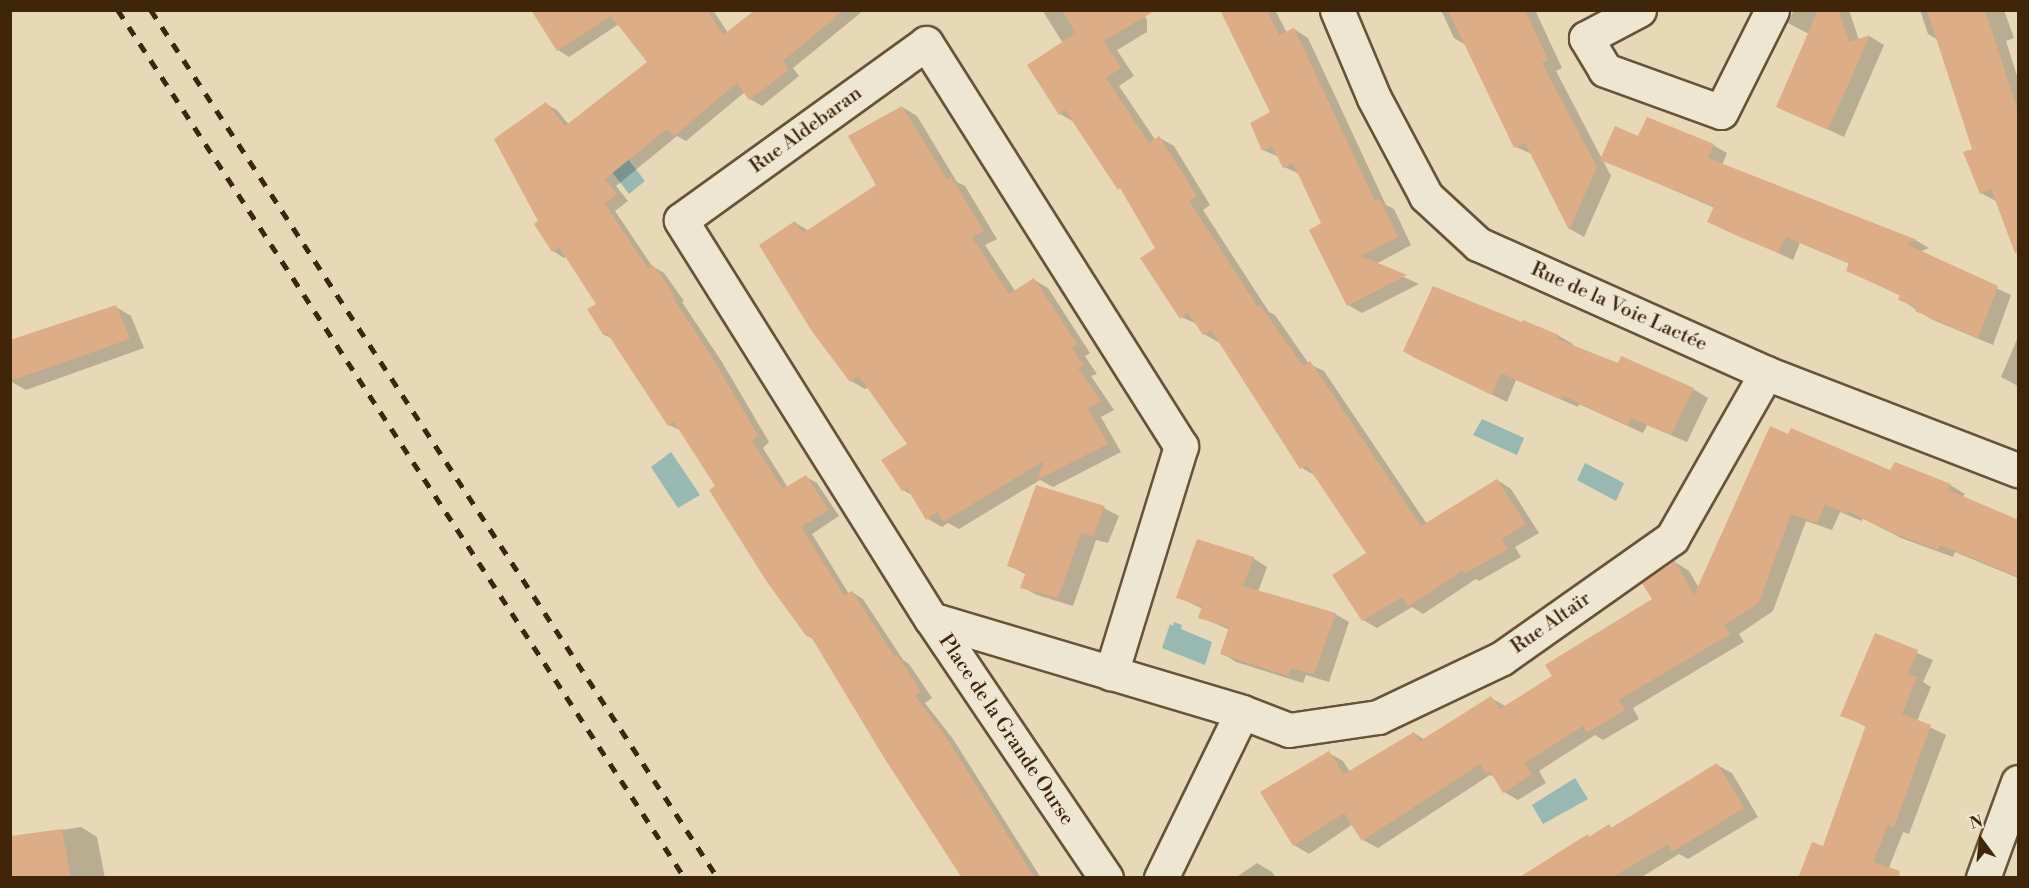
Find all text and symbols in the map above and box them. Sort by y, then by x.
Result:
street label: Rue Aldebaran [745,81,867,179]
street label: Rue de la Voie Lactée [1527,257,1711,357]
street label: Rue Altaïr [1507,587,1595,659]
street label: Place de la Grande Ourse [933,630,1079,830]
north arrow [1951,810,2011,870]
text: N [1968,811,1985,834]

